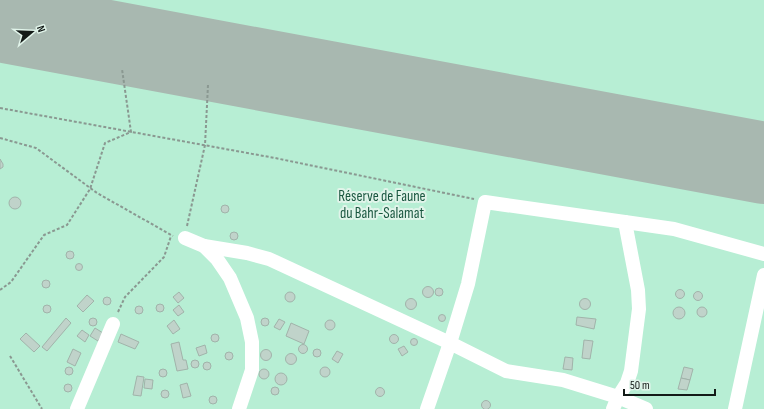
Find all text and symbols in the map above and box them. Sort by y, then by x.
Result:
north arrow [12,12,52,52]
text: N [34,24,48,34]
park label: Réserve de Faune du Bahr-Salamat [338,187,426,223]
scale bar [624,371,715,397]
text: 50 m [630,378,650,393]

